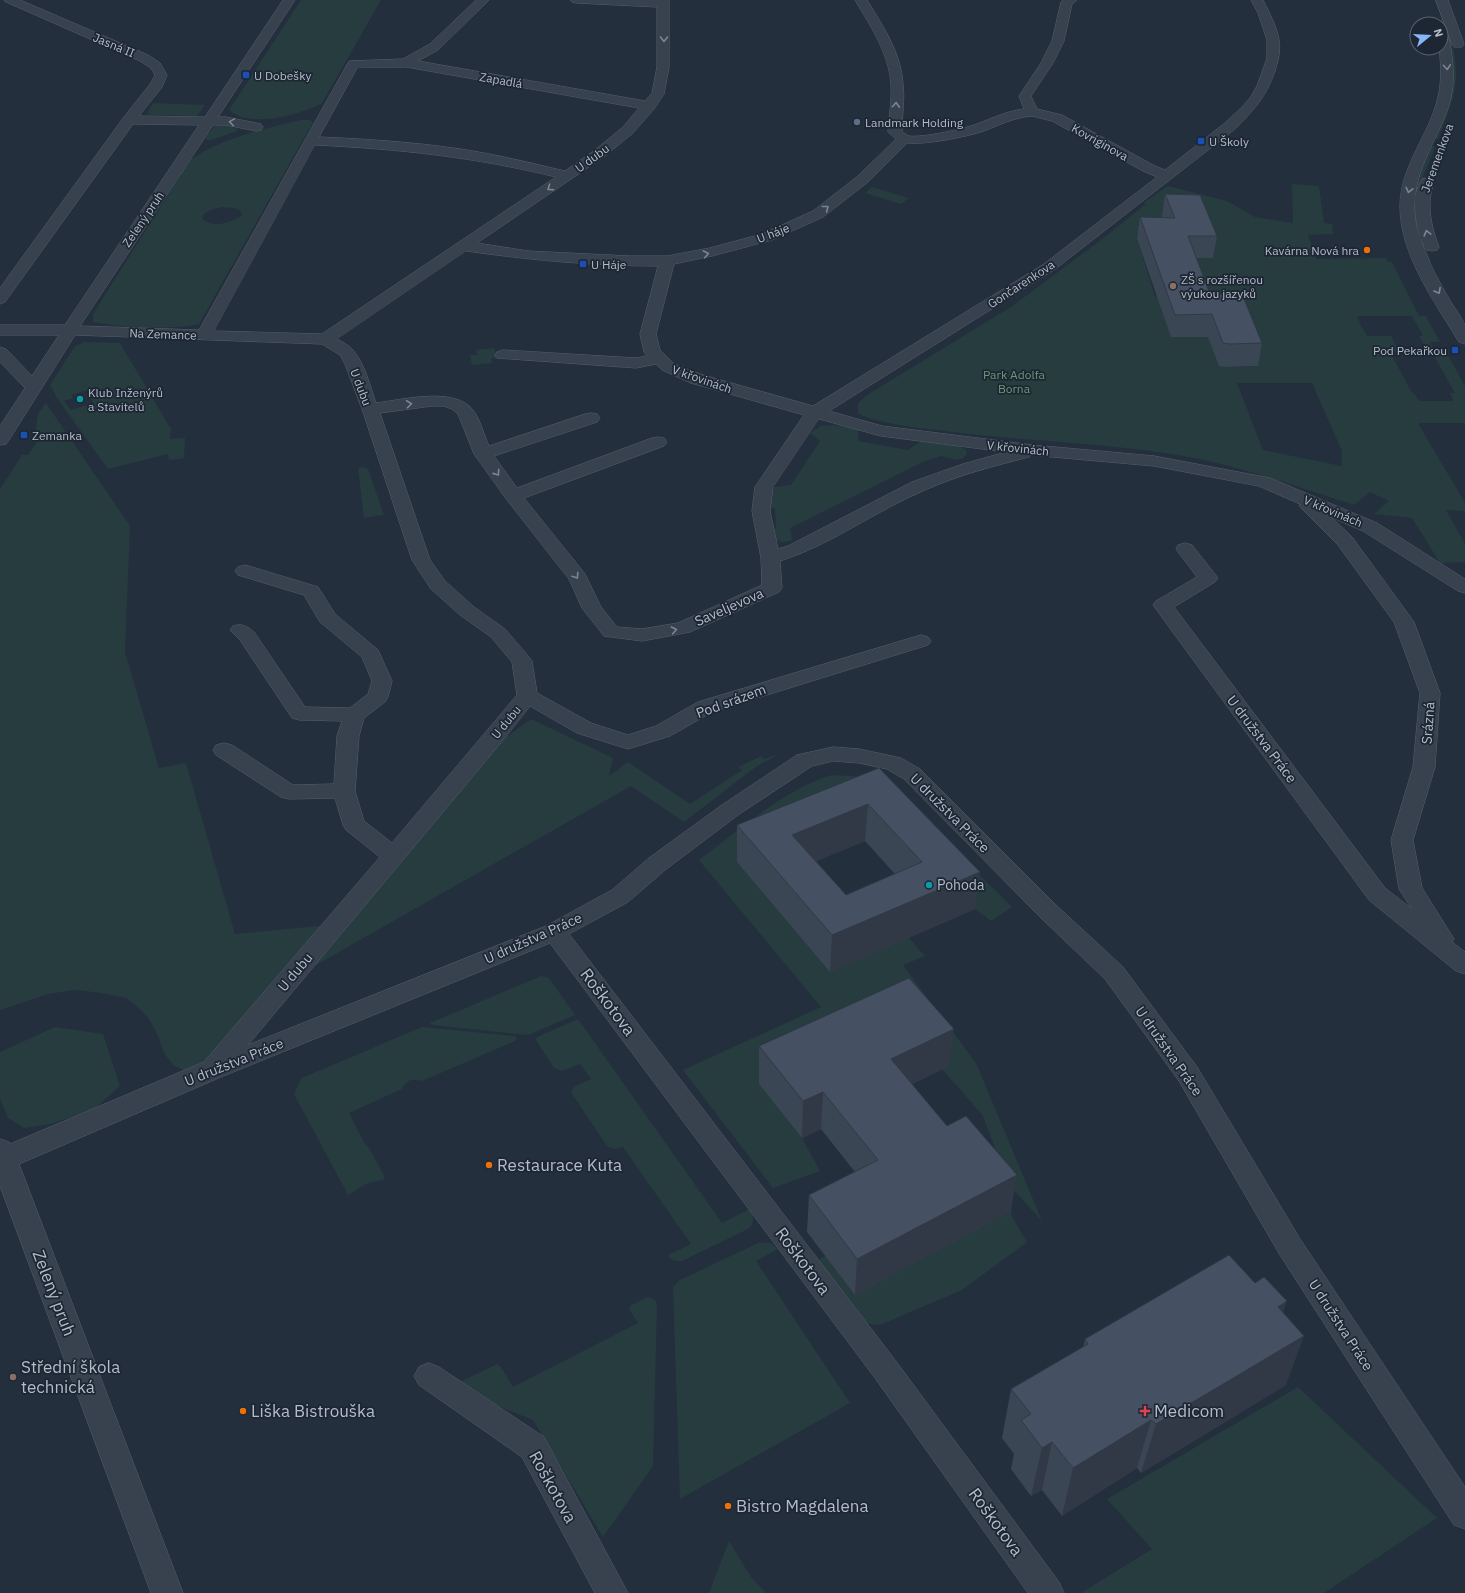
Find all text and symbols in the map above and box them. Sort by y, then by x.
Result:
north arrow [1409,16,1449,56]
text: N [1431,27,1446,39]
street label: Jasná II [91,29,137,61]
one-way arrow [660,36,668,42]
one-way arrow [1443,64,1452,70]
place label: U Dobešky [254,68,311,83]
street label: Zapadlá [478,69,524,91]
marker: U Dobešky [241,70,251,80]
one-way arrow [892,101,901,108]
place label: Landmark Holding [865,115,964,130]
marker: Landmark Holding [852,117,862,127]
one-way arrow [229,118,235,127]
street label: Kovriginova [1069,120,1131,164]
street label: Jeremenkova [1418,121,1457,195]
place label: U Školy [1209,134,1249,149]
marker: U Školy [1196,136,1206,146]
street label: U dubu [572,141,612,175]
one-way arrow [547,183,554,190]
one-way arrow [1406,187,1414,194]
street label: Zelený pruh [119,188,167,250]
one-way arrow [822,205,829,212]
street label: U háje [755,220,792,246]
one-way arrow [1423,230,1432,237]
place label: Kavárna Nová hra [1265,243,1360,258]
marker: Kavárna Nová hra [1362,245,1372,255]
one-way arrow [702,250,709,258]
street label: Gončarenkova [985,256,1058,311]
place label: U Háje [591,257,627,272]
marker: U Háje [578,259,588,269]
place label: ZŠ s rozšířenou výukou jazyků [1181,272,1263,301]
marker: ZŠ s rozšířenou výukou jazyků [1168,281,1178,291]
one-way arrow [1433,287,1440,295]
street label: Na Zemance [129,325,197,343]
place label: Pod Pekařkou [1373,343,1447,358]
marker: Pod Pekařkou [1450,345,1460,355]
street label: V křovinách [670,362,734,396]
street label: U dubu [347,366,375,408]
park label: Park Adolfa Borna [983,367,1046,396]
place label: Klub Inženýrů a Stavitelů [88,385,163,414]
marker: Klub Inženýrů a Stavitelů [75,394,85,404]
one-way arrow [405,400,412,409]
place label: Zemanka [32,428,82,443]
marker: Zemanka [19,430,29,440]
street label: V křovinách [986,437,1050,459]
one-way arrow [492,469,499,476]
street label: V křovinách [1301,492,1365,530]
one-way arrow [571,572,579,579]
street label: Saveljevova [692,584,767,630]
one-way arrow [671,626,677,634]
street label: Pod srázem [694,680,768,722]
street label: U družstva Práce [1223,692,1301,787]
street label: Srázná [1418,701,1439,745]
street label: U dubu [488,702,524,742]
street label: U družstva Práce [906,769,994,857]
place label: Pohoda [937,876,985,894]
marker: Pohoda [924,880,934,890]
street label: U družstva Práce [481,908,585,968]
street label: U dubu [274,949,316,995]
street label: Roškotova [575,964,641,1040]
street label: U družstva Práce [1131,1003,1207,1100]
street label: U družstva Práce [182,1034,286,1090]
place label: Restaurace Kuta [497,1154,622,1176]
marker: Restaurace Kuta [484,1160,494,1170]
street label: Roškotova [770,1223,836,1299]
street label: Zelený pruh [28,1247,80,1339]
street label: U družstva Práce [1305,1276,1377,1374]
place label: Střední škola technická [21,1356,120,1398]
marker: Střední škola technická [8,1372,18,1382]
place label: Liška Bistrouška [251,1400,375,1422]
place label: Medicom [1154,1400,1224,1422]
marker: Medicom [1139,1405,1151,1417]
marker: Liška Bistrouška [238,1406,248,1416]
street label: Roškotova [524,1447,582,1527]
street label: Roškotova [964,1484,1028,1560]
place label: Bistro Magdalena [736,1495,869,1517]
marker: Bistro Magdalena [723,1501,733,1511]

